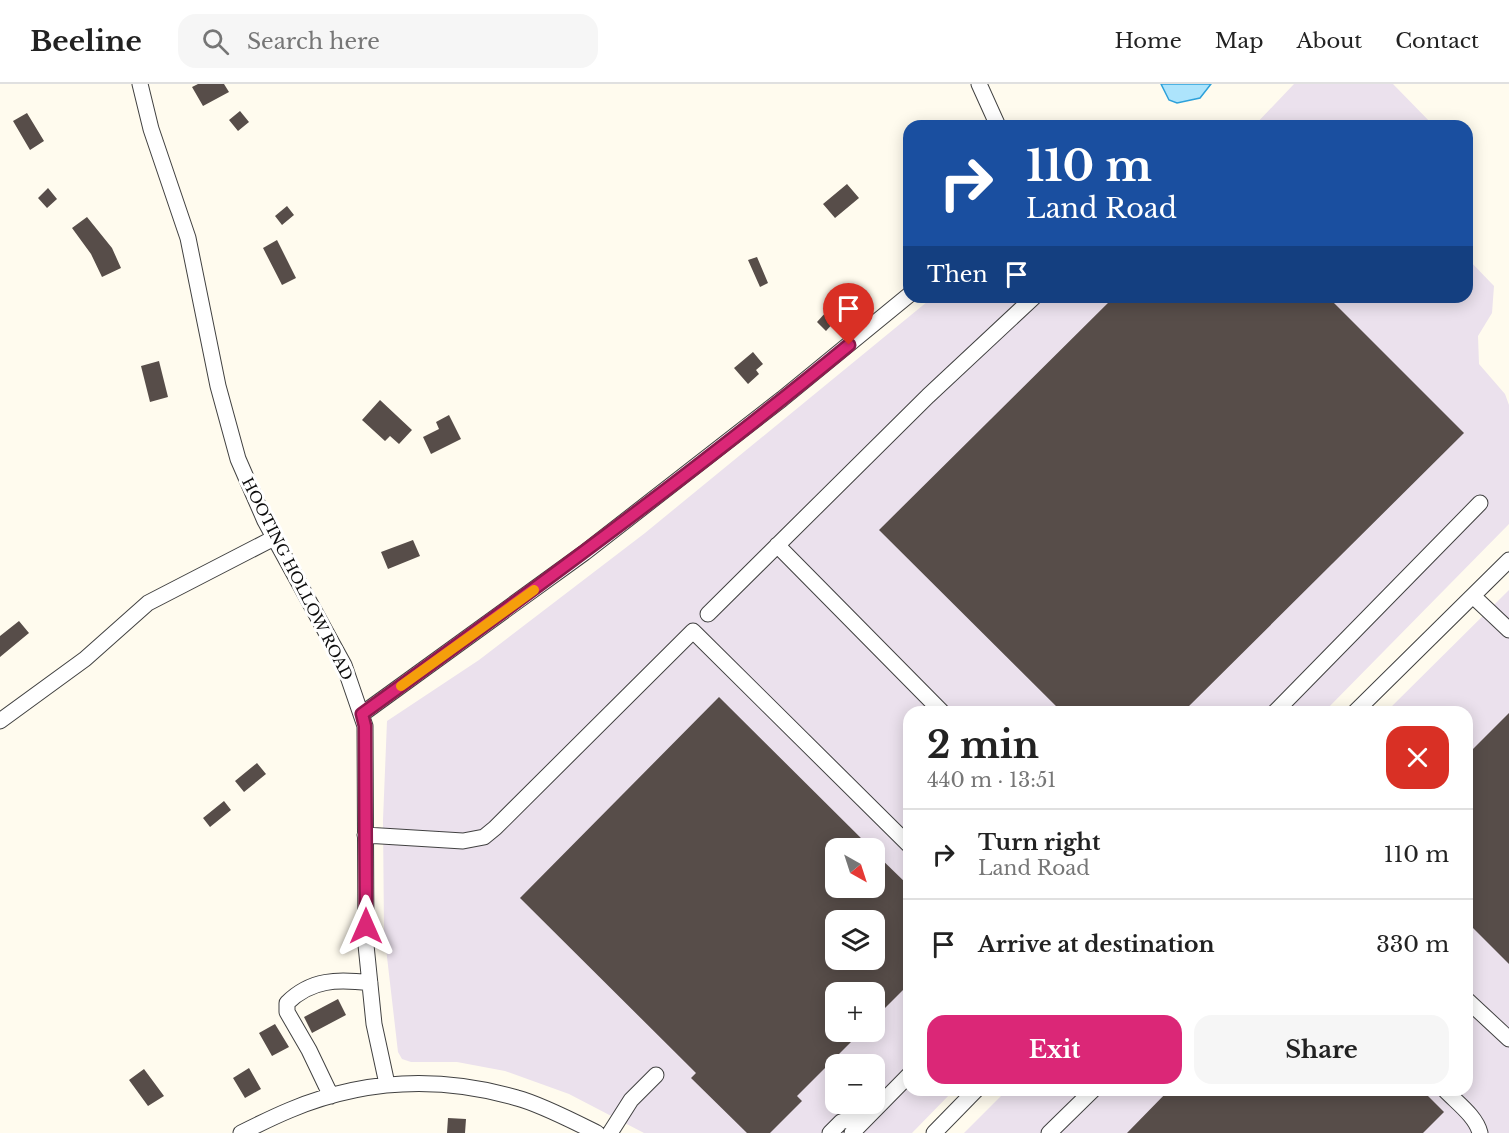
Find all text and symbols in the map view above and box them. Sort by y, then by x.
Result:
search box [178,14,598,68]
text: Beeline [30,24,142,59]
icon: search [199,25,232,58]
text: Search here [247,28,380,55]
text: Home [1115,28,1182,54]
text: Map [1215,28,1263,54]
text: About [1296,28,1362,54]
text: Contact [1395,28,1479,54]
text: 110 m [1026,140,1152,192]
icon: right [927,144,1005,222]
text: Land Road [1026,192,1177,225]
icon: arrive [1000,258,1033,291]
text: Then [927,261,988,288]
pin [823,283,874,345]
icon: arrive [832,292,865,325]
street label: HOOTING HOLLOW ROAD [238,474,357,683]
text: 2 min [927,723,1039,768]
button: close [1386,726,1449,789]
text: 440 m · 13:51 [927,768,1056,792]
text: Turn right [978,829,1100,856]
north arrow [825,838,885,898]
map controls [825,838,885,1114]
icon: right [927,838,960,871]
text: 110 m [1384,841,1449,868]
text: Land Road [978,856,1090,880]
position arrow [334,894,398,958]
button: layers [825,910,885,970]
icon: arrive [927,928,960,961]
text: Arrive at destination [978,931,1215,958]
text: 330 m [1376,931,1449,958]
button: + [825,982,885,1042]
button: Exit [927,1015,1182,1084]
button: Share [1194,1015,1449,1084]
button: − [825,1054,885,1114]

